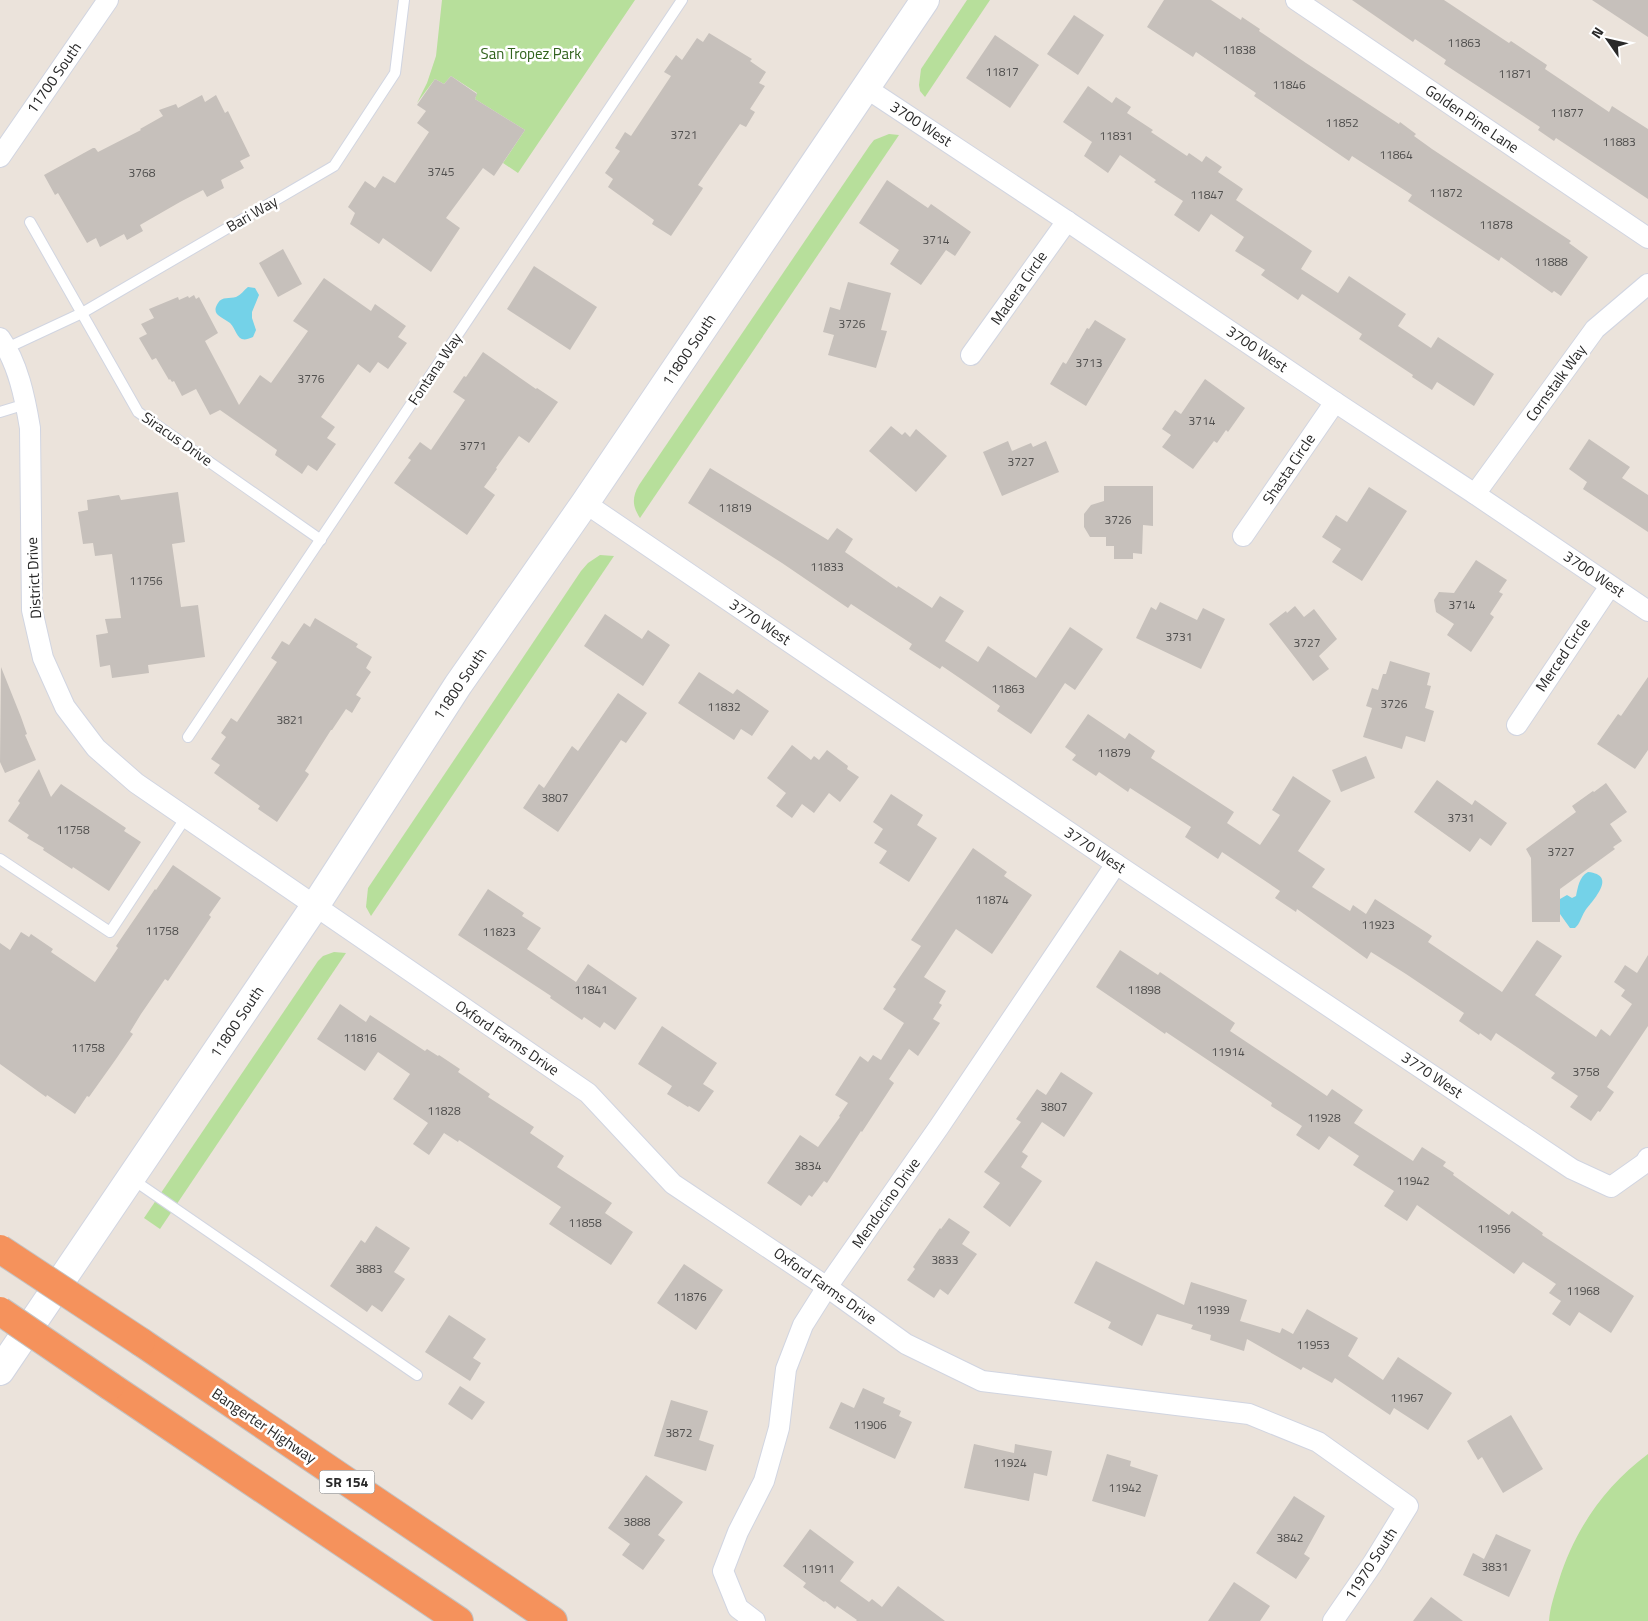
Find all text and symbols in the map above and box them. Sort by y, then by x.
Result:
north arrow [1583,15,1633,65]
text: N [1585,23,1608,42]
house number: 11863 [1447,33,1481,52]
street label: 11700 South [20,37,87,118]
house number: 11838 [1222,40,1256,59]
park label: San Tropez Park [481,42,581,65]
house number: 11817 [985,62,1019,81]
house number: 11871 [1498,64,1532,83]
house number: 11846 [1272,75,1306,94]
street label: Golden Pine Lane [1421,79,1524,159]
street label: 3700 West [886,95,957,153]
house number: 11877 [1550,103,1584,122]
house number: 11852 [1325,113,1359,132]
house number: 3721 [671,125,697,144]
house number: 11831 [1099,126,1133,145]
house number: 11883 [1602,132,1636,151]
house number: 11864 [1379,145,1413,164]
house number: 3745 [428,162,455,181]
house number: 3768 [129,163,156,182]
house number: 11872 [1429,183,1463,202]
house number: 11847 [1190,185,1224,204]
street label: Bari Way [222,190,282,238]
house number: 11878 [1479,215,1513,234]
house number: 3714 [923,230,950,249]
street label: Madera Circle [985,246,1053,329]
house number: 11888 [1534,252,1568,271]
street label: 11800 South [656,309,721,390]
house number: 3726 [839,314,866,333]
street label: 3700 West [1222,320,1293,378]
street label: Fontana Way [402,328,467,410]
street label: Cornstalk Way [1520,339,1592,426]
house number: 3713 [1076,353,1102,372]
house number: 3776 [298,369,325,388]
street label: Siracus Drive [137,406,217,471]
house number: 3714 [1189,411,1216,430]
street label: Shasta Circle [1256,429,1321,509]
house number: 3771 [460,436,486,455]
house number: 3727 [1008,452,1034,471]
house number: 11819 [718,498,752,517]
house number: 3726 [1105,510,1132,529]
street label: District Drive [20,537,47,619]
street label: 3700 West [1559,545,1630,603]
house number: 11833 [810,557,844,576]
house number: 11756 [129,571,163,590]
street label: 3770 West [725,593,796,651]
house number: 3714 [1449,595,1476,614]
street label: Merced Circle [1529,613,1596,696]
house number: 3731 [1166,627,1192,646]
house number: 3727 [1294,633,1320,652]
street label: 11800 South [427,643,492,724]
house number: 11863 [991,679,1025,698]
house number: 3726 [1381,694,1408,713]
house number: 11832 [707,697,741,716]
house number: 3821 [277,710,303,729]
house number: 11879 [1097,743,1131,762]
house number: 3807 [542,788,568,807]
house number: 3731 [1448,808,1474,827]
house number: 11758 [56,820,90,839]
street label: 3770 West [1060,821,1131,879]
house number: 3727 [1548,842,1574,861]
house number: 11874 [975,890,1009,909]
house number: 11923 [1361,915,1395,934]
house number: 11758 [145,921,179,940]
house number: 11823 [482,922,516,941]
house number: 11841 [574,980,608,999]
house number: 11898 [1127,980,1161,999]
street label: 11800 South [204,981,269,1062]
street label: Oxford Farms Drive [451,994,564,1081]
house number: 11816 [343,1028,377,1047]
house number: 11758 [71,1038,105,1057]
house number: 11914 [1211,1042,1245,1061]
street label: 3770 West [1397,1046,1468,1104]
house number: 3758 [1573,1062,1600,1081]
house number: 3807 [1041,1097,1067,1116]
house number: 11828 [427,1101,461,1120]
house number: 11928 [1307,1108,1341,1127]
street label: Mendocino Drive [846,1153,925,1253]
house number: 3834 [795,1156,822,1175]
house number: 11942 [1396,1171,1430,1190]
house number: 11858 [568,1213,602,1232]
house number: 11956 [1477,1219,1511,1238]
street label: Oxford Farms Drive [769,1241,882,1330]
house number: 3833 [932,1250,958,1269]
house number: 3883 [356,1259,382,1278]
house number: 11968 [1566,1281,1600,1300]
house number: 11876 [673,1287,707,1306]
house number: 11939 [1196,1300,1230,1319]
house number: 11953 [1296,1335,1330,1354]
street label: Bangerter Highway [207,1382,321,1469]
house number: 11967 [1390,1388,1424,1407]
house number: 11906 [853,1415,887,1434]
house number: 3872 [666,1423,692,1442]
house number: 11924 [993,1453,1027,1472]
road number: SR 154 [320,1470,374,1494]
house number: 11942 [1108,1478,1142,1497]
house number: 3888 [624,1512,651,1531]
street label: 11970 South [1338,1523,1403,1605]
house number: 3842 [1277,1528,1303,1547]
house number: 3831 [1482,1557,1508,1576]
house number: 11911 [801,1559,835,1578]

